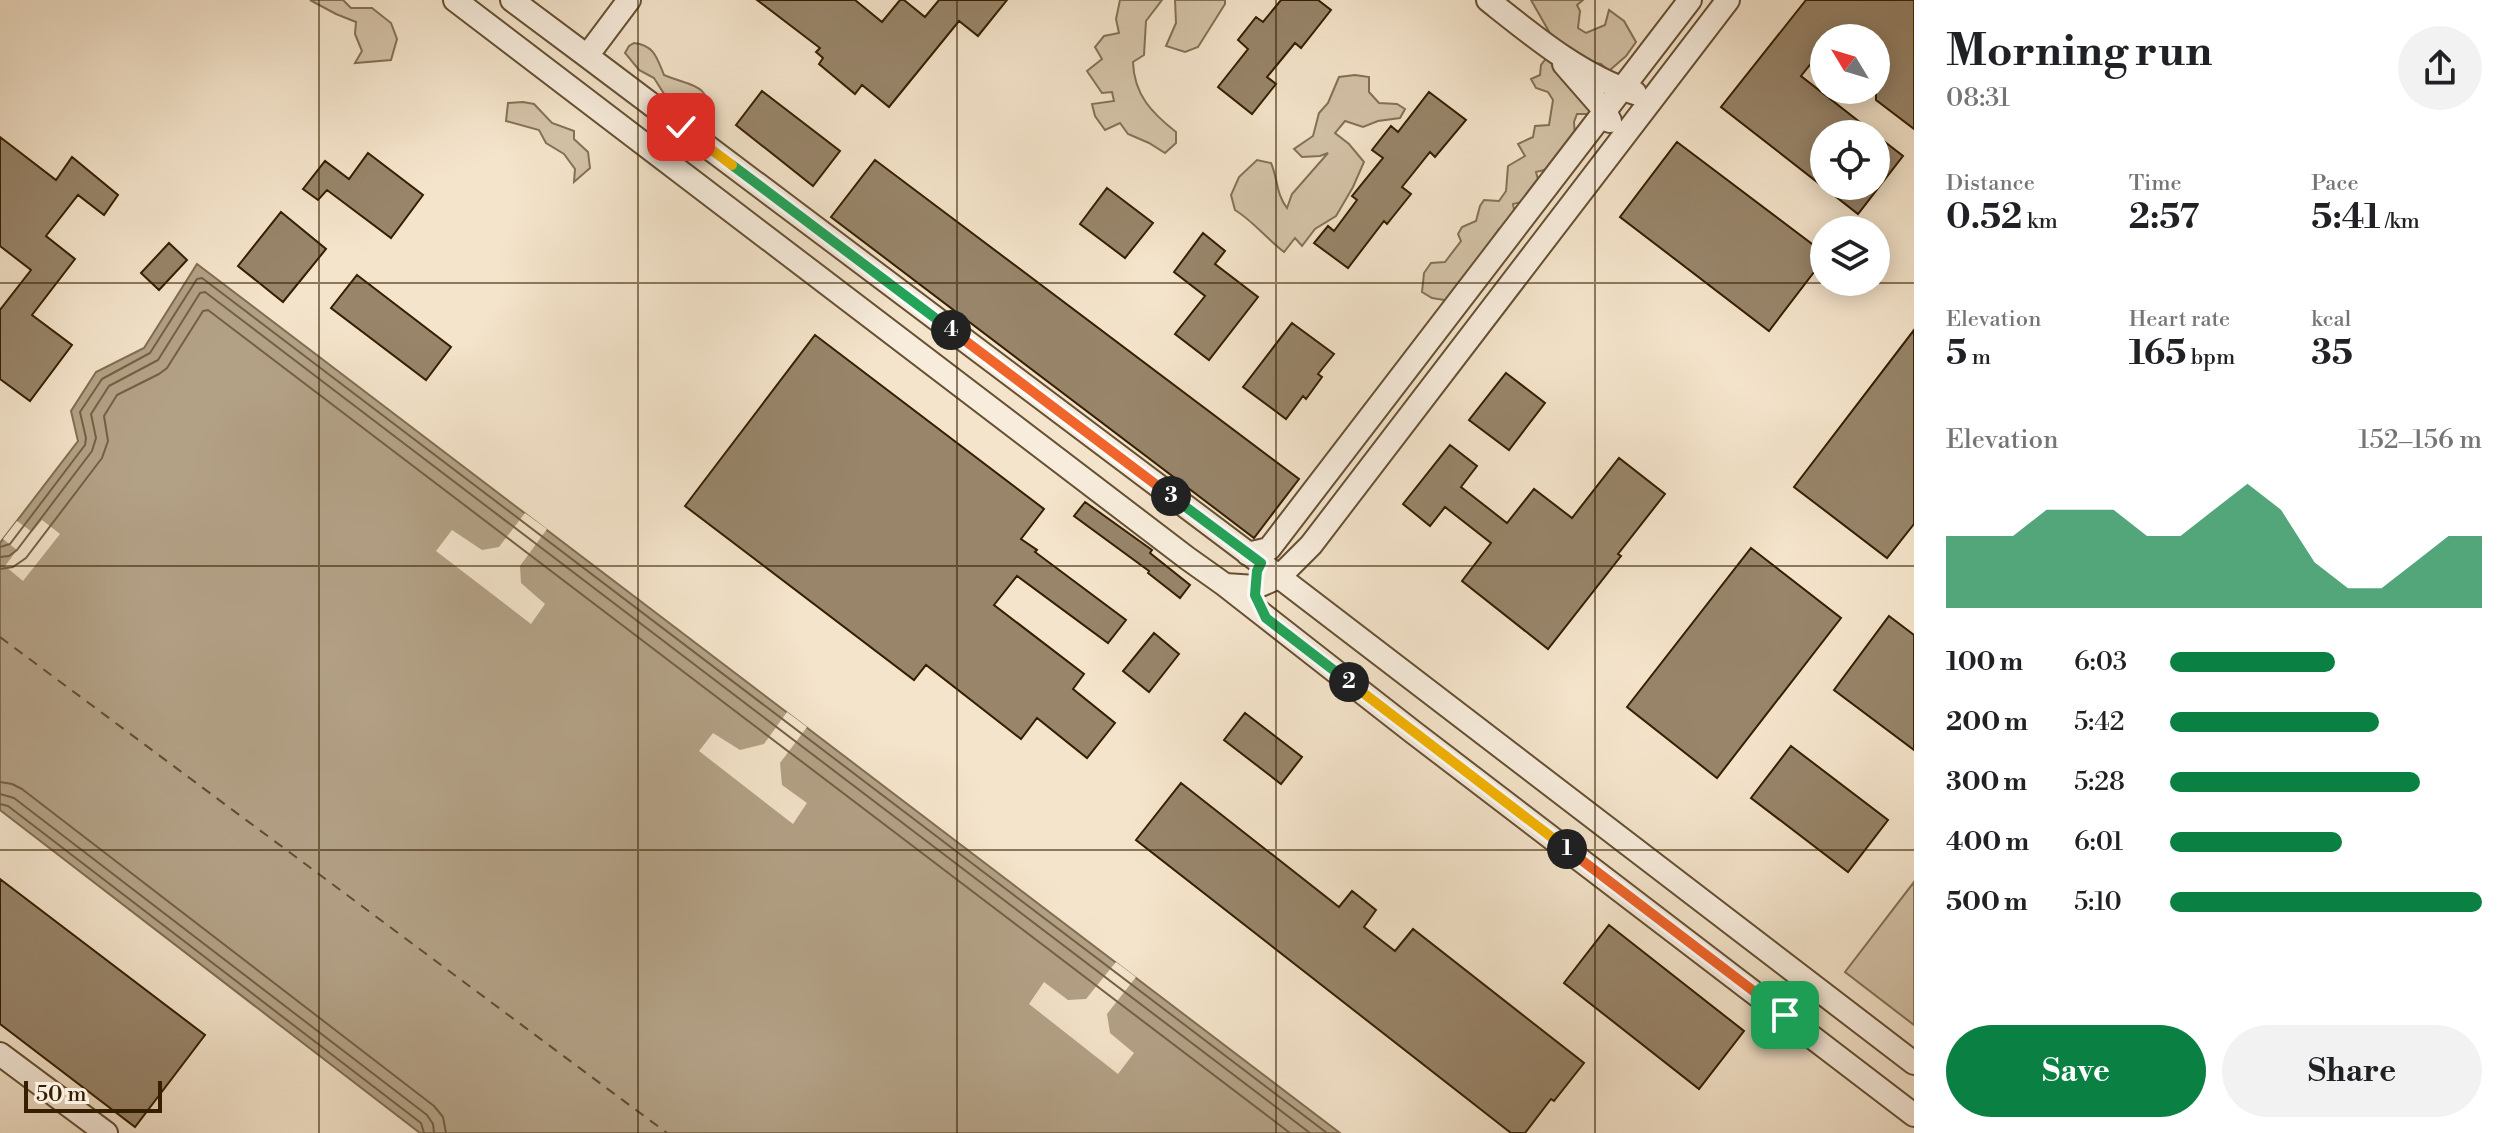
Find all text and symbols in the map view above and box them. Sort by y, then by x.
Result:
north arrow [1810,24,1890,104]
map controls [1810,24,1890,296]
text: Morning run [1946,24,2212,79]
button: share [2398,26,2482,110]
text: 08:31 [1946,82,2010,114]
pin [647,93,715,161]
icon: check [659,105,703,149]
button: locate [1810,120,1890,200]
text: Distance [1946,170,2035,197]
text: Time [2129,170,2182,197]
text: Pace [2311,170,2359,197]
text: 0.52 [1946,197,2022,239]
text: 2:57 [2129,197,2199,239]
text: 5:41 [2311,197,2380,239]
text: km [2022,208,2058,235]
text: /km [2380,208,2420,235]
button: layers [1810,216,1890,296]
text: Elevation [1946,306,2041,333]
text: Heart rate [2129,306,2230,333]
text: kcal [2311,306,2351,333]
pin: 4 [931,310,971,350]
text: 4 [944,316,958,343]
text: 5 [1946,333,1967,375]
text: 165 [2129,333,2186,375]
text: 35 [2311,333,2353,375]
text: m [1967,344,1991,371]
text: bpm [2186,344,2235,371]
text: Elevation [1946,424,2059,456]
text: 152–156 m [2358,424,2482,456]
pin: 3 [1151,476,1191,516]
text: 3 [1164,482,1178,509]
text: 100 m [1946,646,2023,678]
text: 6:03 [2074,646,2127,678]
pin: 2 [1329,662,1369,702]
text: 2 [1342,668,1356,695]
text: 200 m [1946,706,2028,738]
text: 5:42 [2074,706,2125,738]
text: 300 m [1946,766,2027,798]
text: 5:28 [2074,766,2125,798]
text: 400 m [1946,826,2029,858]
text: 6:01 [2074,826,2123,858]
pin: 1 [1547,829,1587,869]
text: 1 [1562,835,1572,862]
text: 500 m [1946,886,2028,918]
text: 5:10 [2074,886,2122,918]
pin [1751,981,1819,1049]
icon: arrive [1763,993,1807,1037]
button: Save [1946,1025,2206,1117]
button: Share [2222,1025,2482,1117]
scale bar [24,1077,162,1113]
text: 50 m [36,1081,87,1108]

